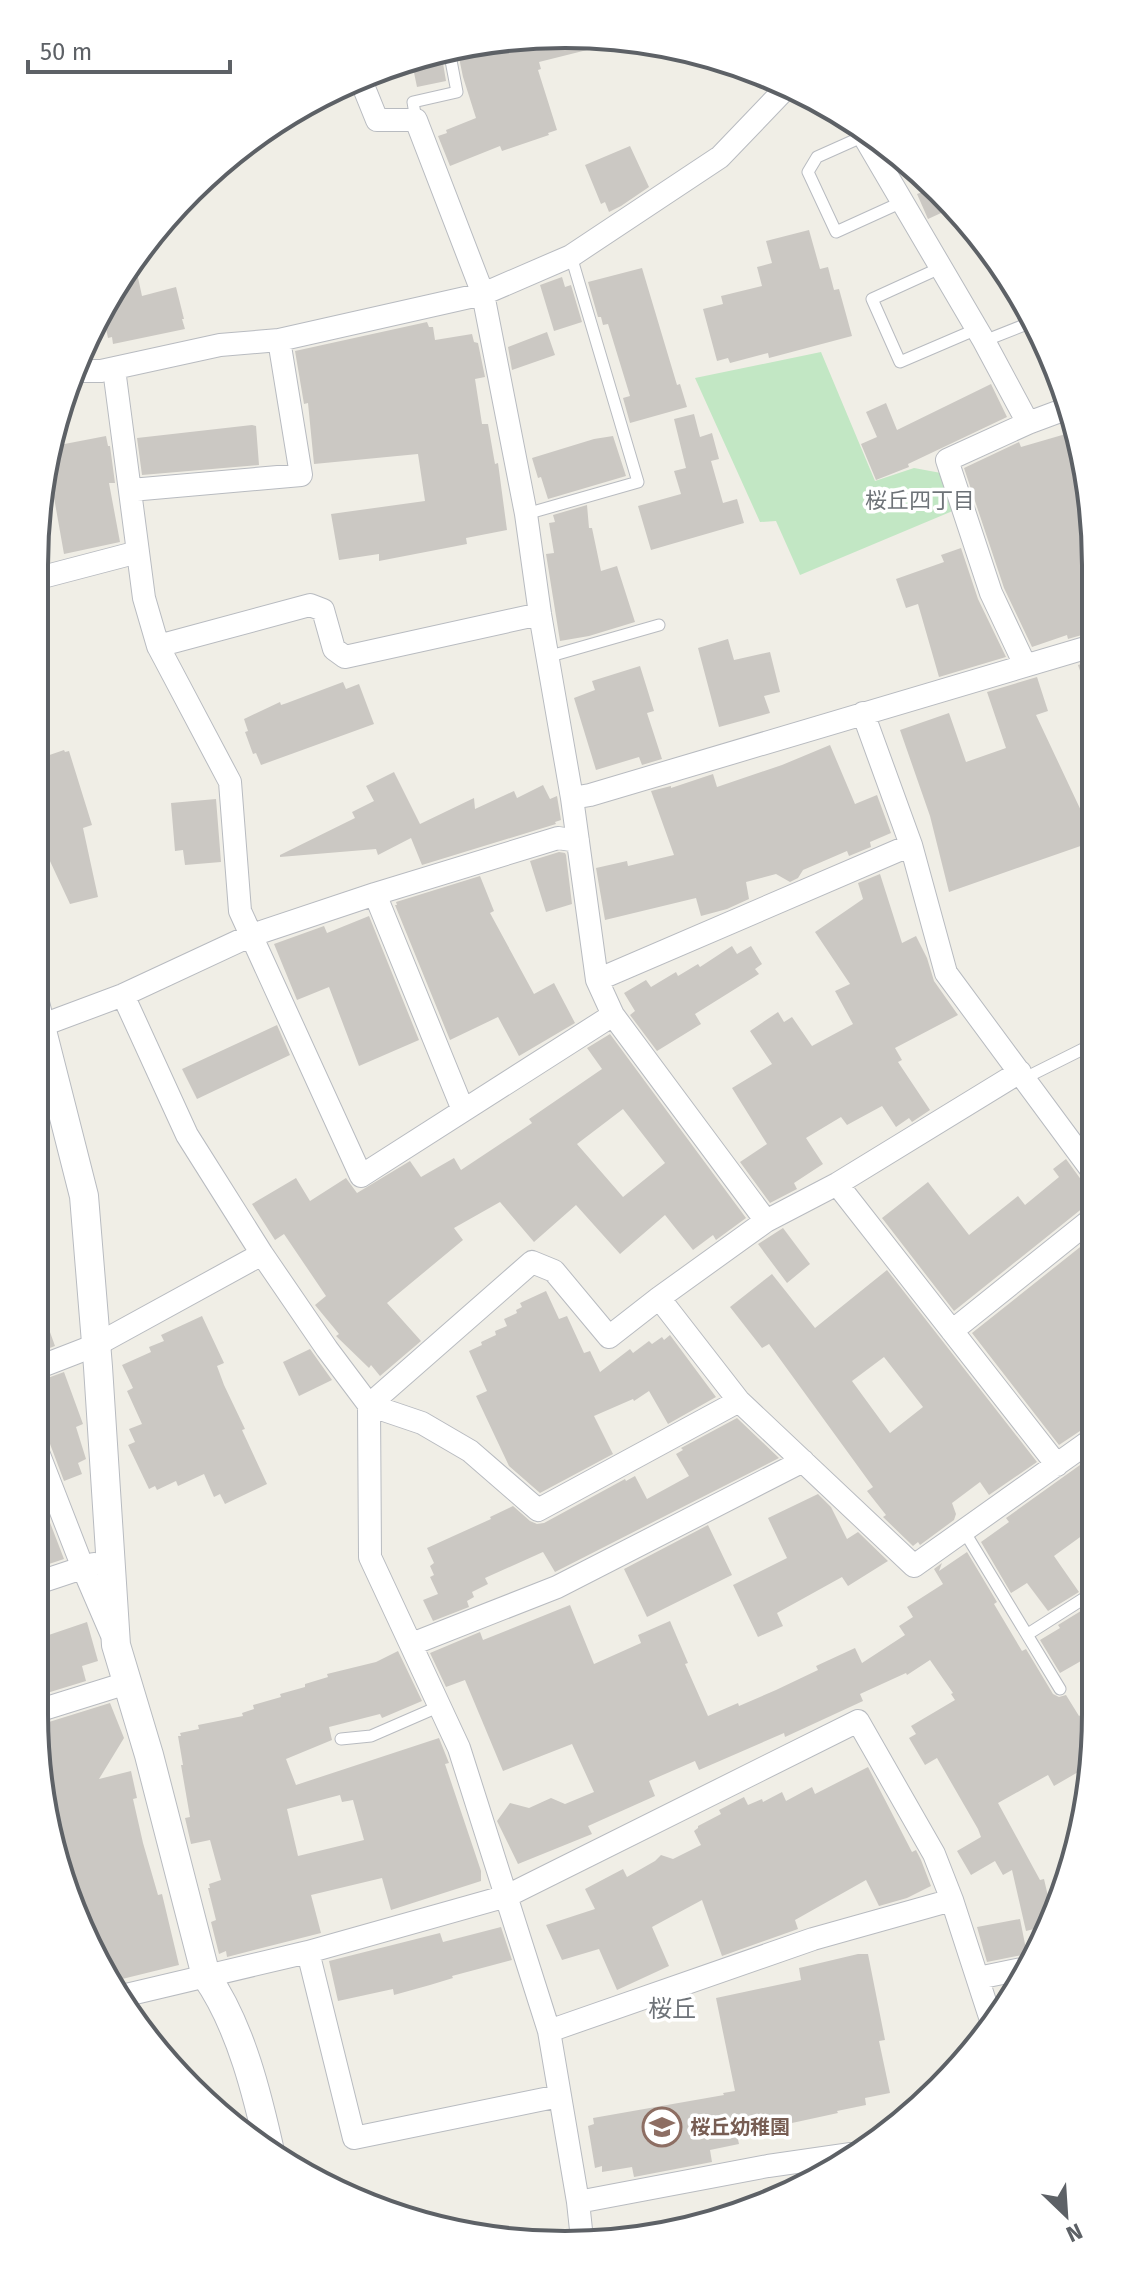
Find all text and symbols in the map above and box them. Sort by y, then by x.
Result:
scale bar [28,24,230,74]
text: 50 m [40,38,92,66]
district label: 桜丘四丁目 [865,487,975,514]
district label: 桜丘 [648,1995,696,2023]
school or university icon: 桜丘幼稚園 [641,2106,683,2148]
place label: 桜丘幼稚園 [690,2115,790,2139]
north arrow [1026,2175,1106,2255]
text: N [1062,2217,1087,2248]

